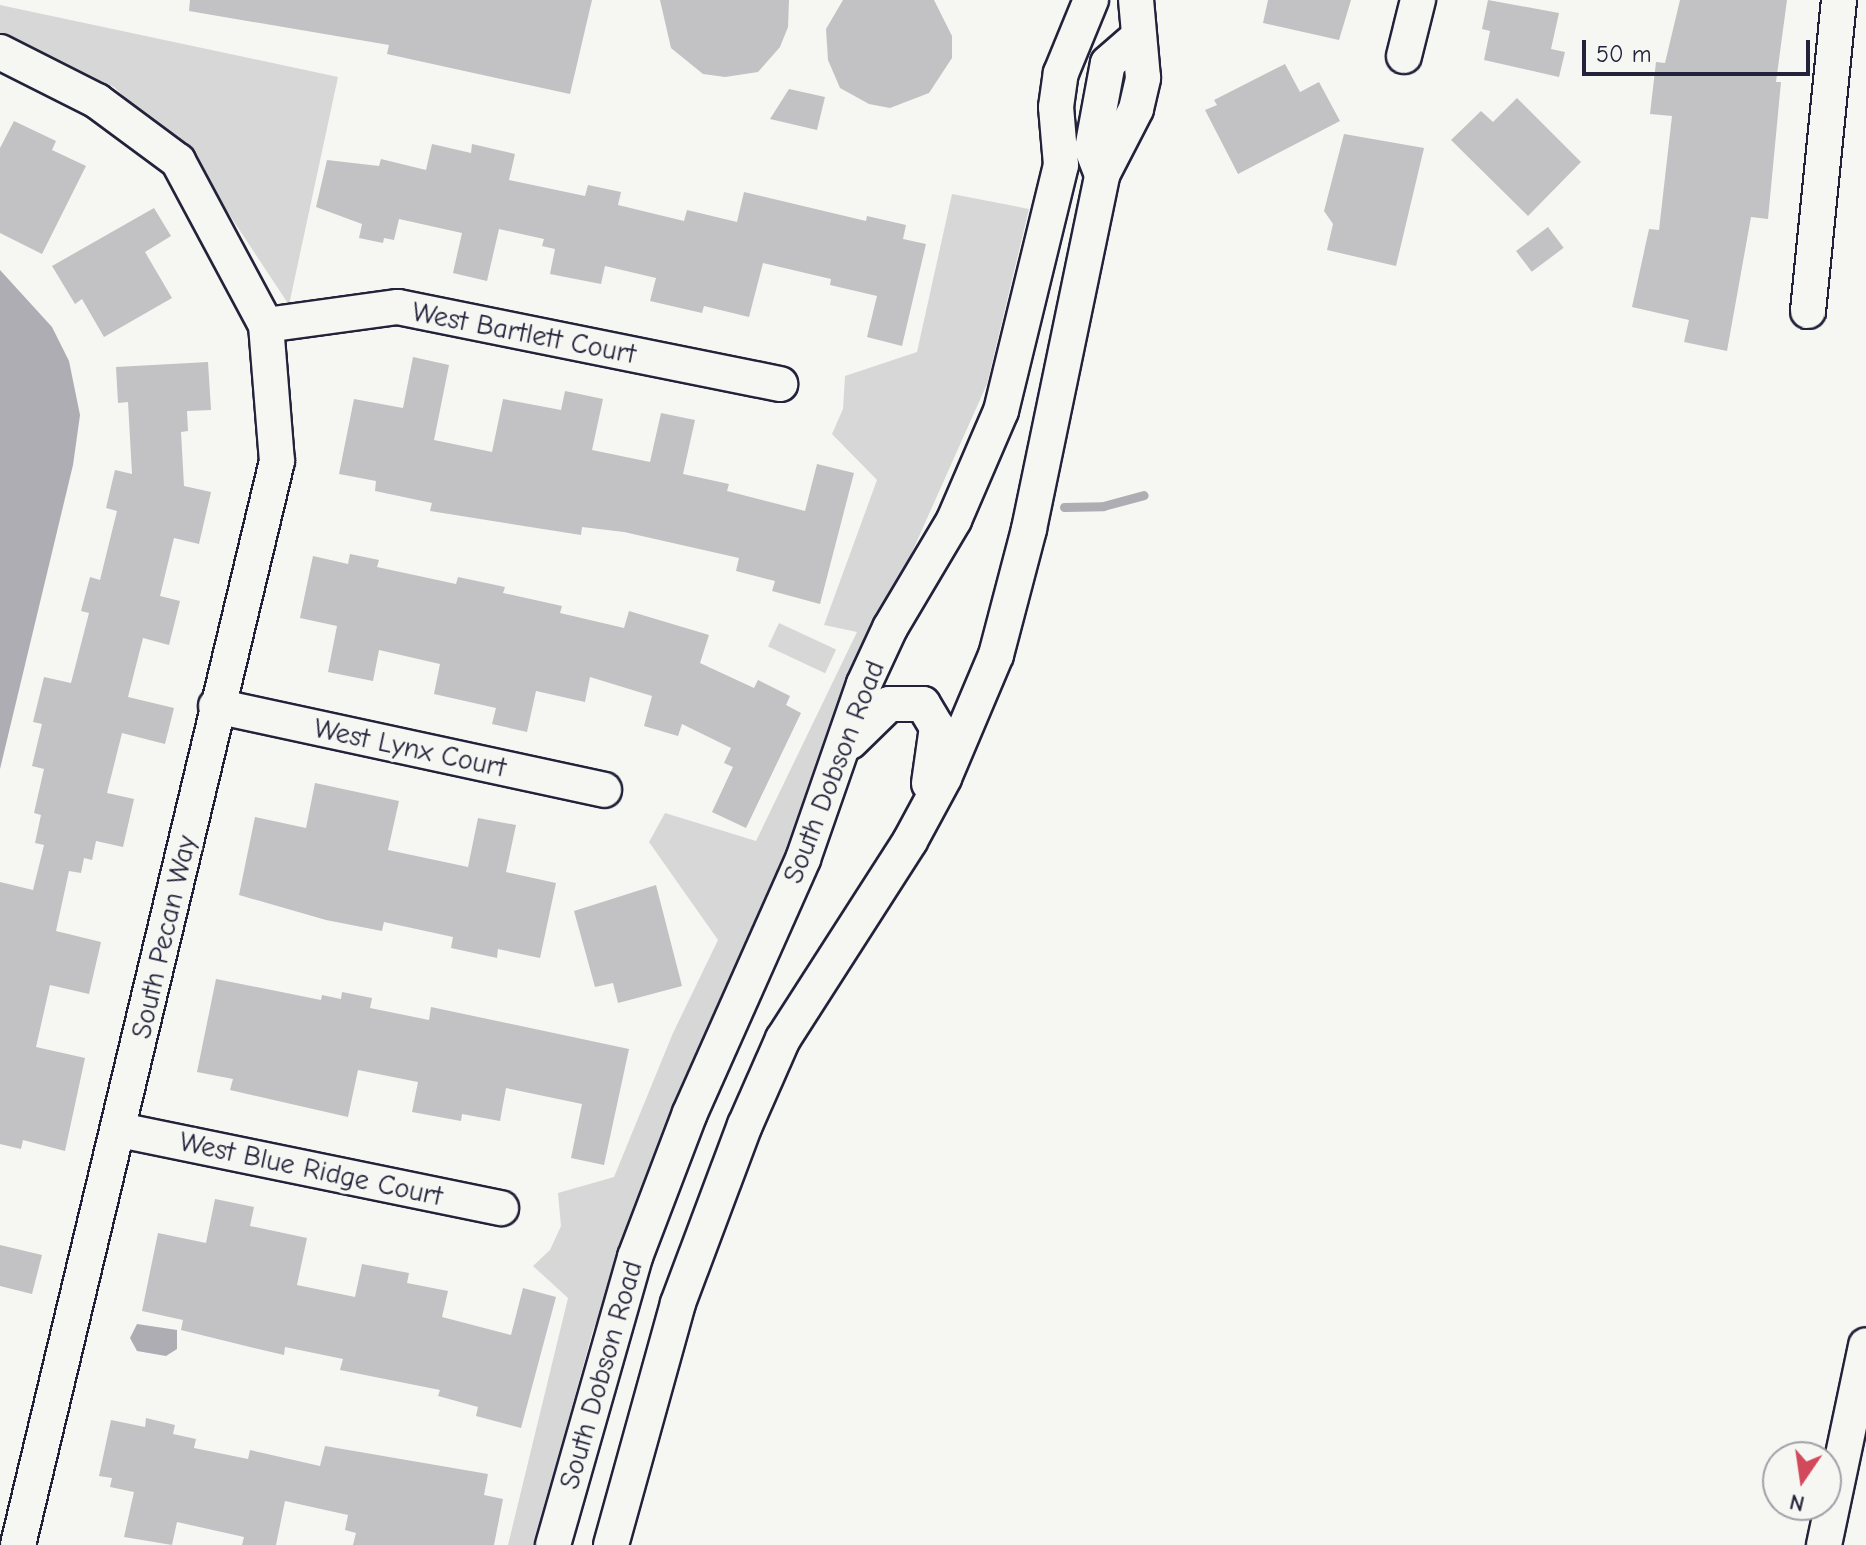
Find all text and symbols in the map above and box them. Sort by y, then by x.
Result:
scale bar [1586,24,1814,74]
text: 50 m [1596,40,1652,68]
street label: West Bartlett Court [409,295,639,371]
street label: South Dobson Road [776,656,892,888]
street label: West Lynx Court [311,711,509,785]
street label: South Pecan Way [124,832,204,1042]
street label: West Blue Ridge Court [176,1125,446,1213]
street label: South Dobson Road [552,1257,650,1493]
north arrow [1762,1441,1842,1521]
text: N [1787,1488,1807,1517]

